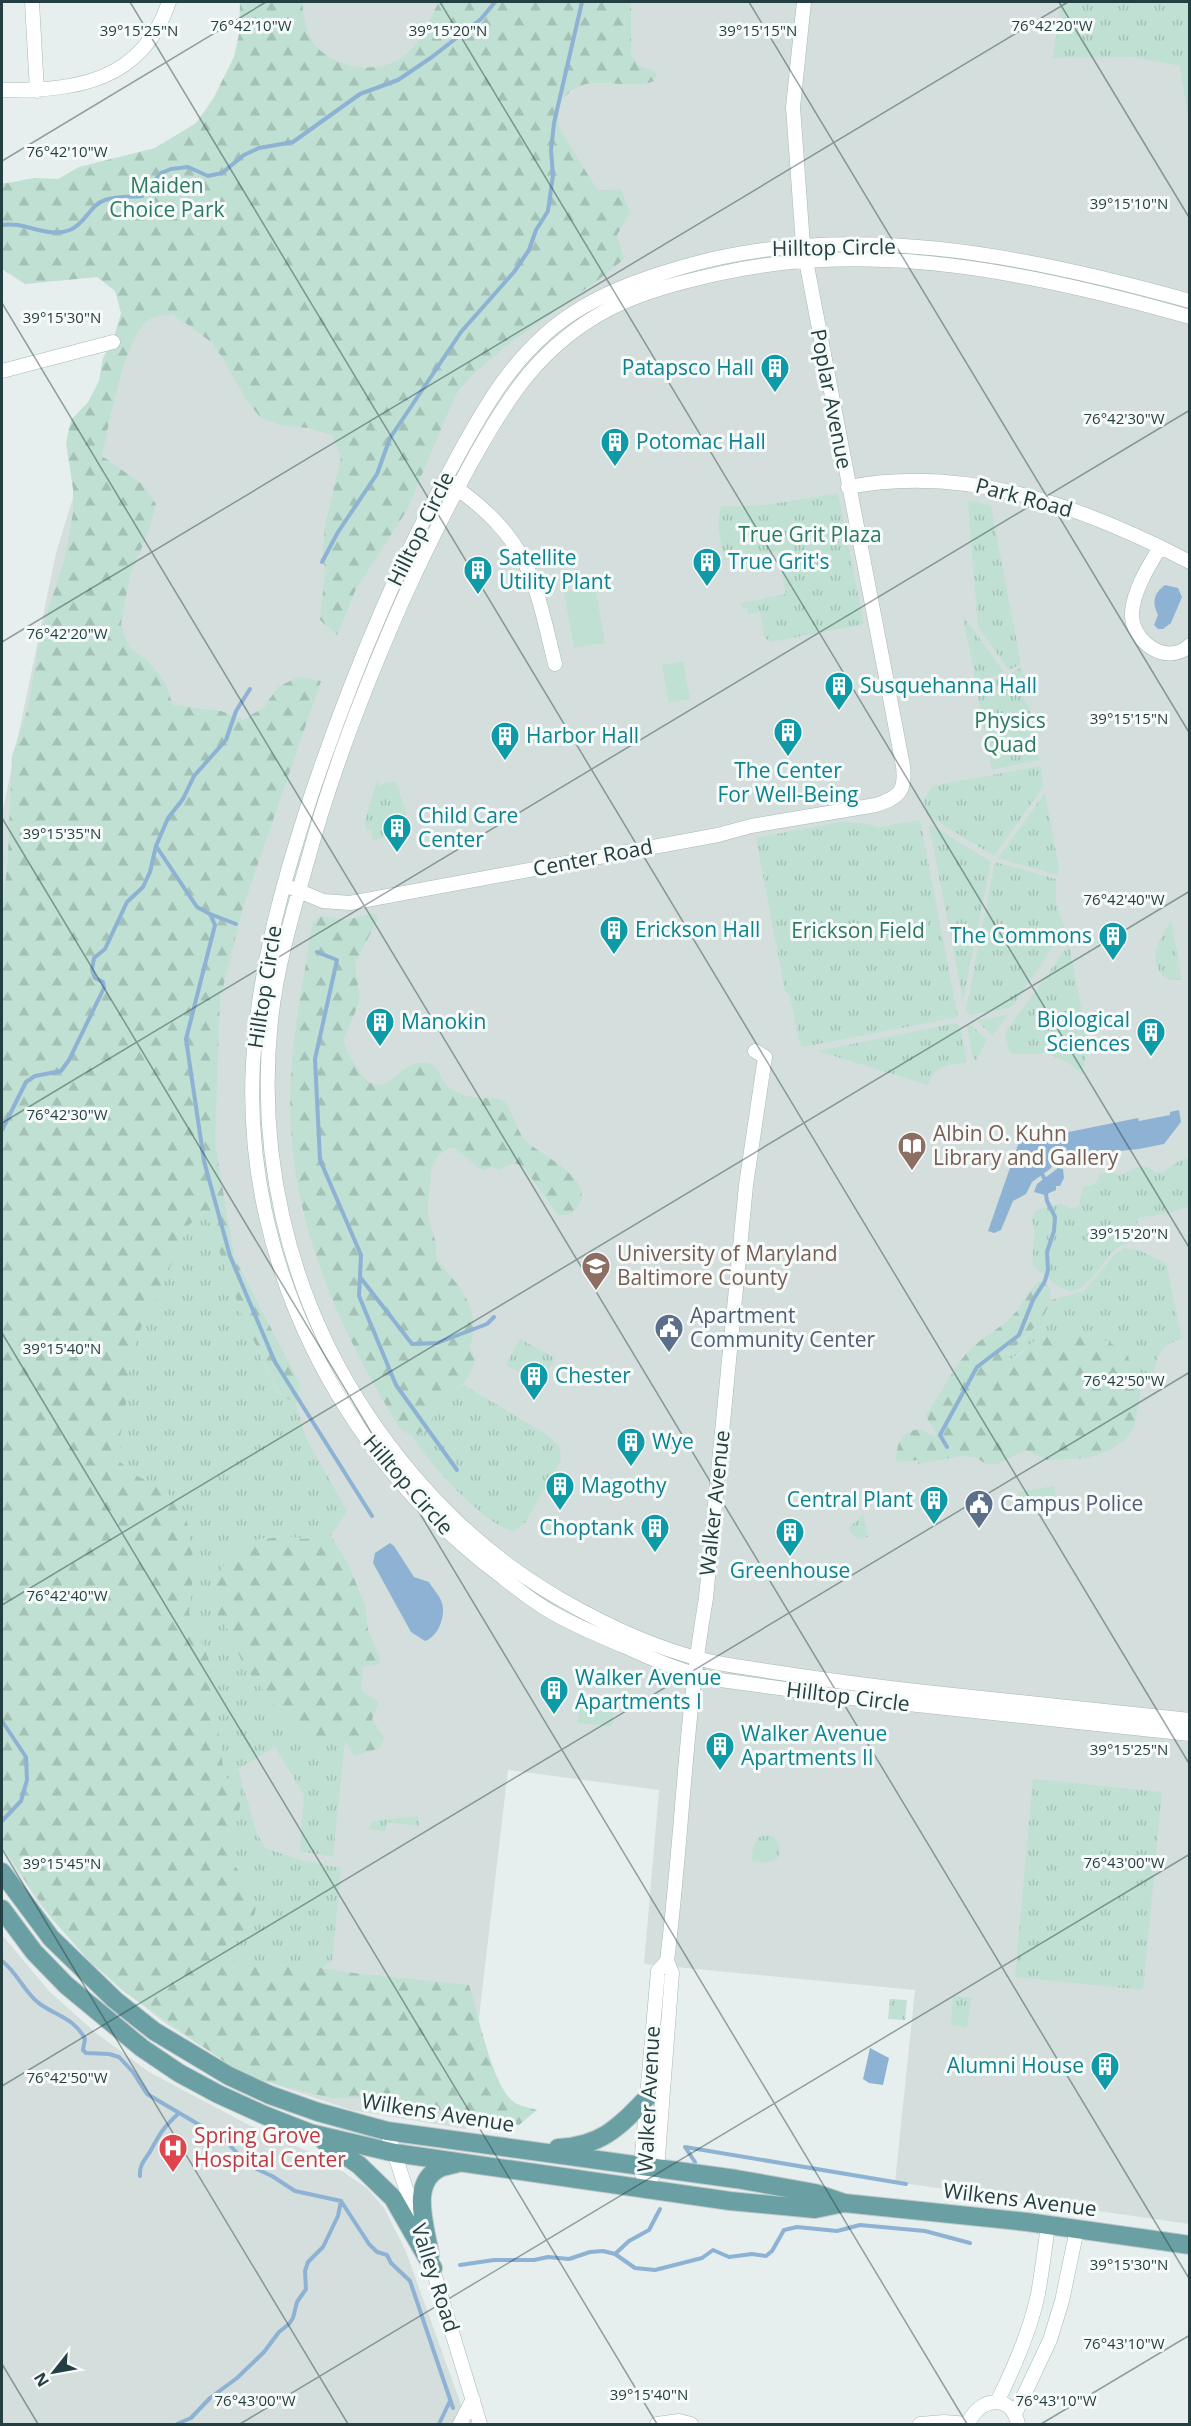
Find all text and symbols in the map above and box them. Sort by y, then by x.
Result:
text: 76°42'10"W [211,15,292,35]
text: 76°42'20"W [1012,15,1093,35]
text: 39°15'25"N [100,20,178,40]
text: 39°15'20"N [409,20,487,40]
text: 39°15'15"N [719,20,797,40]
text: 76°42'10"W [27,141,108,161]
park label: Maiden Choice Park [109,171,225,223]
text: 39°15'10"N [1090,193,1168,213]
street label: Hilltop Circle [772,232,896,262]
text: 39°15'30"N [23,307,101,327]
street label: Poplar Avenue [805,326,859,471]
building icon: Patapsco Hall [759,352,791,394]
place label: Patapsco Hall [622,353,754,381]
text: 76°42'30"W [1084,408,1165,428]
building icon: Potomac Hall [599,426,631,468]
place label: Potomac Hall [636,427,766,455]
street label: Hilltop Circle [380,467,460,590]
street label: Park Road [973,471,1076,523]
park label: True Grit Plaza [738,520,882,548]
place label: Satellite Utility Plant [499,543,611,595]
building icon: True Grit's [691,546,723,588]
place label: True Grit's [728,547,830,575]
building icon: Satellite Utility Plant [462,554,494,596]
text: 76°42'20"W [27,623,108,643]
building icon: Susquehanna Hall [823,670,855,712]
place label: Susquehanna Hall [860,671,1037,699]
park label: Physics Quad [974,706,1046,758]
text: 39°15'15"N [1090,708,1168,728]
building icon: The Center For Well-Being [772,716,804,758]
building icon: Harbor Hall [489,720,521,762]
place label: Harbor Hall [526,721,639,749]
place label: The Center For Well-Being [718,756,859,808]
place label: Child Care Center [418,801,518,853]
building icon: Child Care Center [381,812,413,854]
text: 39°15'35"N [23,823,101,843]
street label: Center Road [531,832,655,882]
text: 76°42'40"W [1084,889,1165,909]
building icon: Erickson Hall [598,914,630,956]
place label: Erickson Hall [635,915,760,943]
park label: Erickson Field [791,916,925,944]
building icon: The Commons [1097,920,1129,962]
place label: The Commons [950,921,1092,949]
street label: Hilltop Circle [240,923,288,1050]
place label: Biological Sciences [1037,1005,1130,1057]
building icon: Manokin [364,1006,396,1048]
place label: Manokin [401,1007,486,1035]
building icon: Biological Sciences [1135,1016,1167,1058]
text: 76°42'30"W [27,1104,108,1124]
place label: Albin O. Kuhn Library and Gallery [933,1119,1119,1171]
library icon: Albin O. Kuhn Library and Gallery [896,1130,928,1172]
text: 39°15'20"N [1090,1223,1168,1243]
place label: University of Maryland Baltimore County [617,1239,838,1291]
school or university icon: University of Maryland Baltimore County [580,1250,612,1292]
place label: Apartment Community Center [690,1301,875,1353]
public building icon: Apartment Community Center [653,1312,685,1354]
text: 39°15'40"N [23,1338,101,1358]
building icon: Chester [518,1360,550,1402]
place label: Chester [555,1361,631,1389]
text: 76°42'50"W [1084,1370,1165,1390]
building icon: Wye [615,1426,647,1468]
place label: Wye [652,1427,694,1455]
street label: Hilltop Circle [357,1428,460,1540]
street label: Walker Avenue [692,1429,736,1577]
building icon: Magothy [544,1470,576,1512]
place label: Magothy [581,1471,667,1499]
building icon: Central Plant [918,1484,950,1526]
place label: Central Plant [787,1485,913,1513]
public building icon: Campus Police [963,1488,995,1530]
place label: Campus Police [1000,1489,1143,1517]
building icon: Choptank [639,1512,671,1554]
place label: Choptank [539,1513,634,1541]
building icon: Greenhouse [774,1516,806,1558]
place label: Greenhouse [730,1556,850,1584]
text: 76°42'40"W [27,1585,108,1605]
place label: Walker Avenue Apartments I [575,1663,721,1715]
building icon: Walker Avenue Apartments I [538,1674,570,1716]
street label: Hilltop Circle [785,1675,911,1717]
place label: Walker Avenue Apartments II [741,1719,887,1771]
building icon: Walker Avenue Apartments II [704,1730,736,1772]
text: 39°15'25"N [1090,1739,1168,1759]
text: 76°43'00"W [1084,1852,1165,1872]
text: 39°15'45"N [23,1853,101,1873]
street label: Walker Avenue [630,2025,666,2173]
building icon: Alumni House [1089,2050,1121,2092]
place label: Alumni House [947,2051,1084,2079]
text: 76°42'50"W [27,2067,108,2087]
street label: Wilkens Avenue [360,2086,517,2138]
place label: Spring Grove Hospital Center [194,2121,346,2173]
hospital icon: Spring Grove Hospital Center [157,2132,189,2174]
street label: Wilkens Avenue [942,2176,1098,2222]
street label: Valley Road [405,2220,467,2336]
text: 39°15'30"N [1090,2254,1168,2274]
text: 76°43'10"W [1084,2333,1165,2353]
north arrow [24,2342,84,2402]
text: N [28,2368,54,2391]
text: 39°15'40"N [610,2384,688,2404]
text: 76°43'00"W [215,2390,296,2410]
text: 76°43'10"W [1016,2390,1097,2410]

